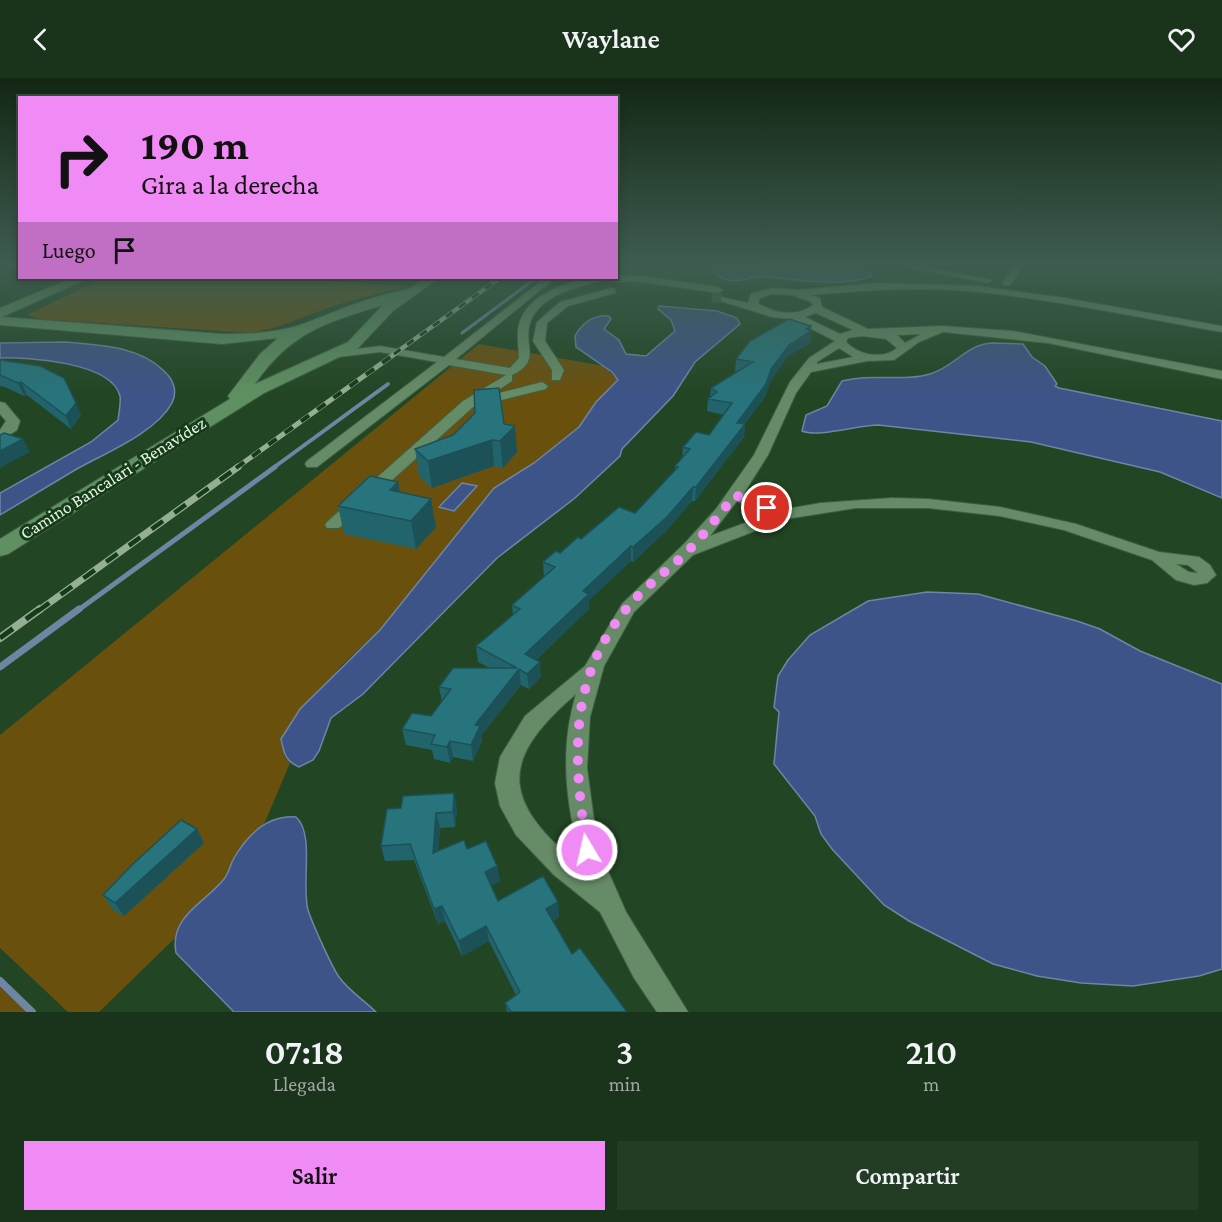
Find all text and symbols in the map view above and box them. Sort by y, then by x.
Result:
icon: back [24,23,57,56]
icon: heart [1165,23,1198,56]
text: Waylane [562,24,660,54]
icon: right [42,120,120,198]
text: 190 m [141,121,249,168]
text: Gira a la derecha [141,170,319,200]
icon: arrive [108,234,141,267]
text: Luego [42,238,96,263]
street label: Camino Bancalari - Benavídez [17,412,210,543]
pin [741,482,792,533]
icon: arrive [750,491,783,524]
position arrow [555,818,619,882]
text: 07:18 [265,1032,344,1072]
text: 3 [616,1032,633,1072]
text: 210 [905,1032,957,1072]
text: Llegada [273,1073,336,1095]
text: min [609,1073,641,1095]
text: m [923,1073,939,1095]
button: Salir [24,1141,605,1210]
button: Compartir [617,1141,1198,1210]

